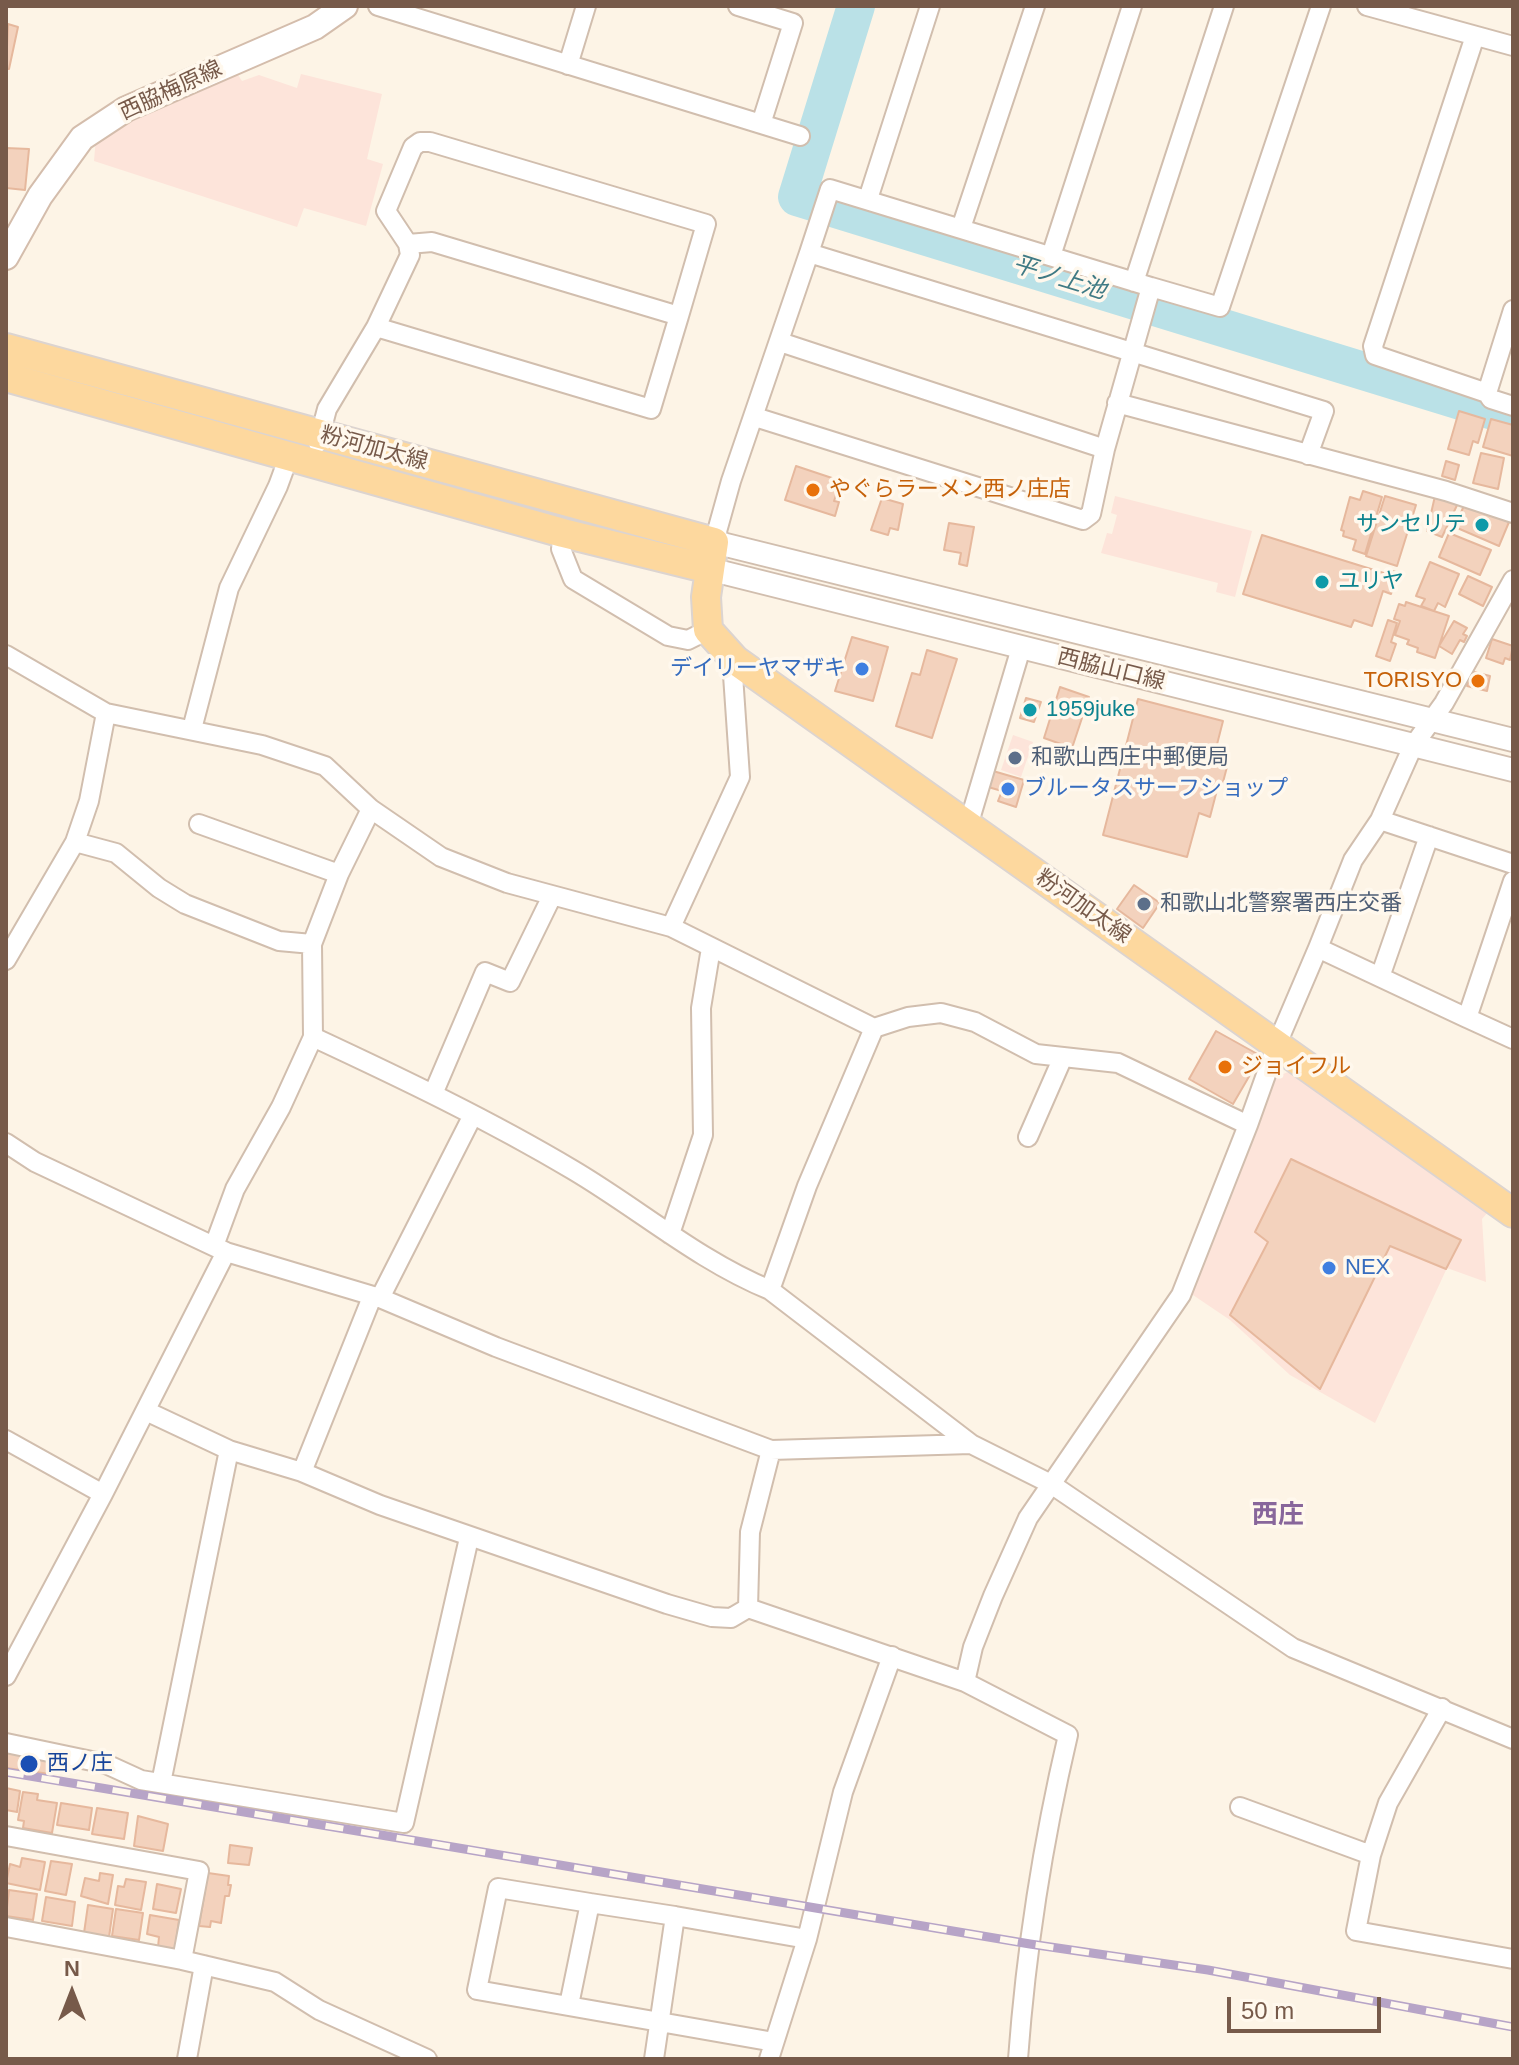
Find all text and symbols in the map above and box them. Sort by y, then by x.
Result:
street label: 西脇梅原線 [116,56,226,126]
water label: 平ノ上池 [1009,250,1109,306]
street label: 粉河加太線 [317,422,431,476]
place label: やぐらラーメン西ノ庄店 [829,477,1071,503]
marker: やぐらラーメン西ノ庄店 [804,481,822,499]
place label: サンセリテ [1356,512,1466,538]
marker: サンセリテ [1473,516,1491,534]
place label: ユリヤ [1338,569,1404,595]
marker: ユリヤ [1313,573,1331,591]
street label: 西脇山口線 [1054,644,1168,696]
place label: デイリーヤマザキ [670,656,846,682]
marker: デイリーヤマザキ [853,660,871,678]
place label: TORISYO [1363,668,1462,694]
marker: TORISYO [1469,672,1487,690]
place label: 1959juke [1046,697,1135,723]
marker: 1959juke [1021,701,1039,719]
place label: 和歌山西庄中郵便局 [1031,745,1229,771]
marker: 和歌山西庄中郵便局 [1006,749,1024,767]
place label: ブルータスサーフショップ [1024,776,1288,802]
marker: ブルータスサーフショップ [999,780,1017,798]
street label: 粉河加太線 [1030,865,1136,949]
place label: 和歌山北警察署西庄交番 [1160,891,1402,917]
marker: 和歌山北警察署西庄交番 [1135,895,1153,913]
place label: ジョイフル [1241,1054,1351,1080]
marker: ジョイフル [1216,1058,1234,1076]
place label: NEX [1345,1255,1390,1281]
marker: NEX [1320,1259,1338,1277]
district label: 西庄 [1252,1500,1304,1532]
place label: 西ノ庄 [47,1751,113,1777]
marker: 西ノ庄 [18,1753,40,1775]
north arrow [32,1953,112,2033]
text: N [64,1956,80,1981]
scale bar [1231,1981,1385,2031]
text: 50 m [1241,1997,1294,2024]

